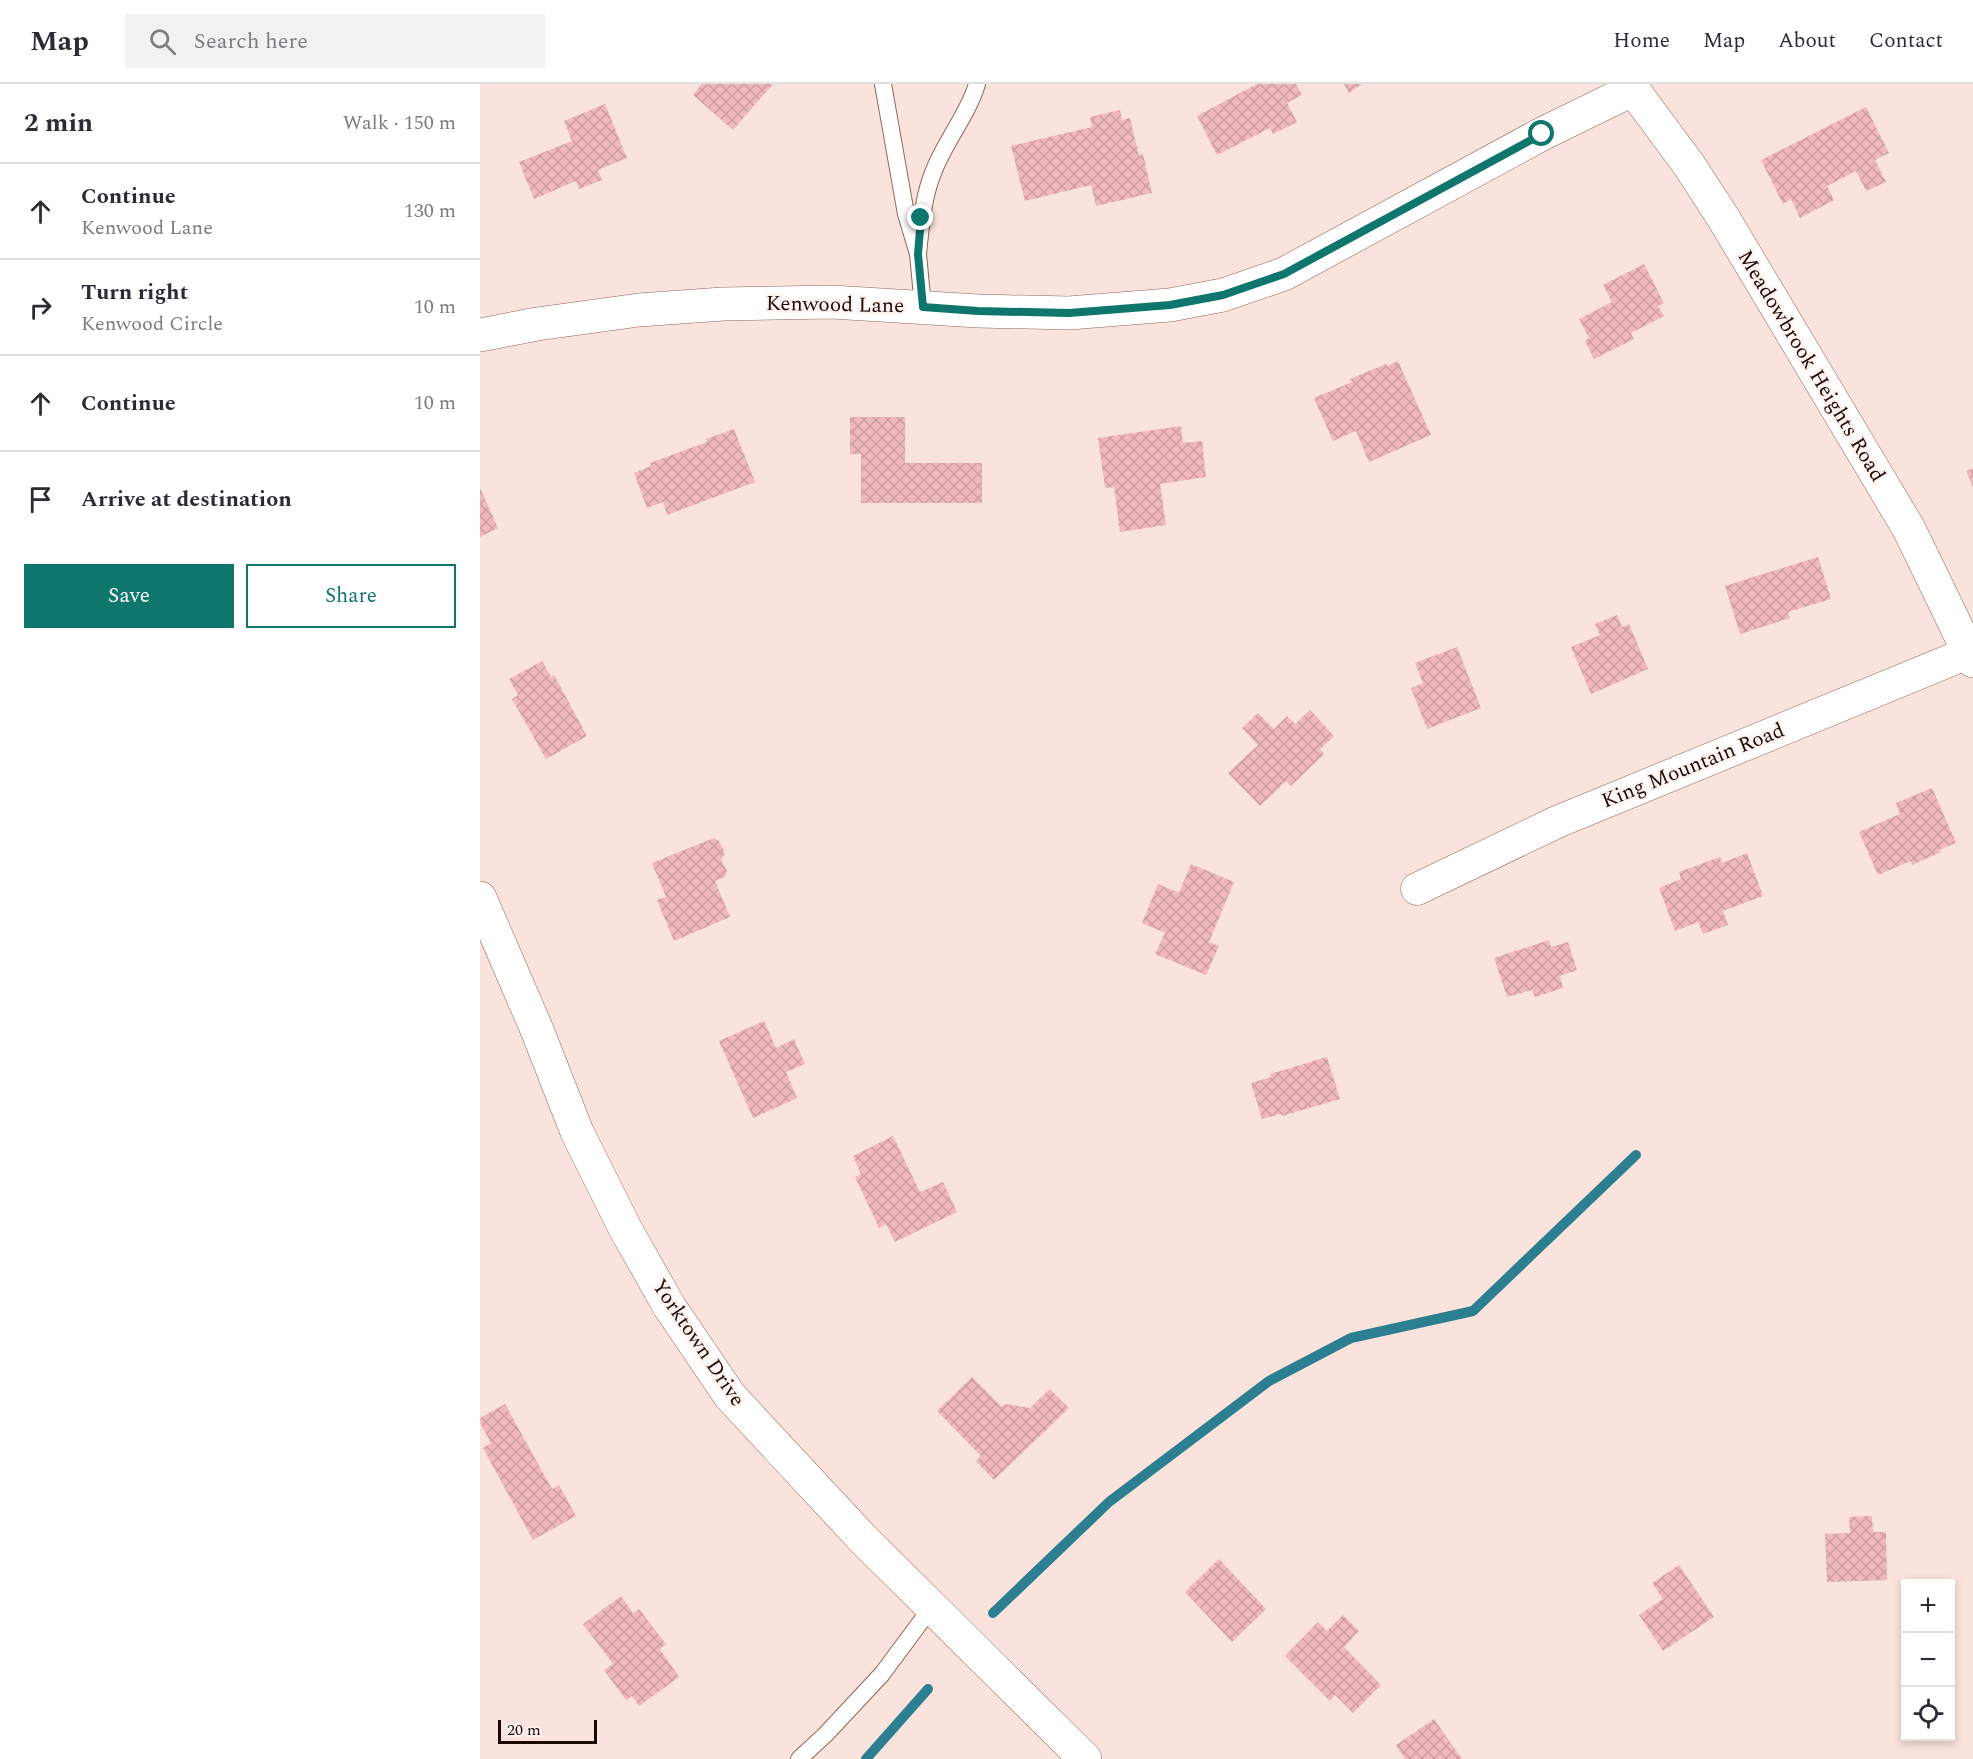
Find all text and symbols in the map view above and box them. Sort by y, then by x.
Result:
search box [125,14,545,68]
text: Map [30,20,89,63]
icon: search [146,25,179,58]
text: Search here [194,25,308,58]
text: Home [1613,25,1670,57]
text: Map [1703,25,1745,57]
text: About [1778,25,1836,57]
text: Contact [1869,25,1943,57]
text: 2 min [24,103,93,143]
text: Walk · 150 m [343,108,456,138]
route start [1528,120,1554,146]
text: Continue [81,180,176,213]
icon: ahead [24,195,57,228]
text: 130 m [404,196,456,226]
route end [907,204,933,230]
text: Kenwood Lane [81,213,213,243]
street label: Meadowbrook Heights Road [1729,244,1893,488]
text: Turn right [81,276,188,309]
street label: Kenwood Lane [765,288,905,322]
icon: right [24,291,57,324]
text: 10 m [414,292,456,322]
text: Kenwood Circle [81,309,223,339]
icon: ahead [24,387,57,420]
text: Continue [81,387,176,420]
text: 10 m [414,388,456,418]
icon: arrive [24,483,57,516]
text: Arrive at destination [81,483,292,516]
button: Save [24,564,234,628]
button: Share [246,564,456,628]
street label: King Mountain Road [1597,715,1789,817]
street label: Yorktown Drive [643,1273,753,1413]
map controls [1901,1579,1955,1741]
button: + [1901,1579,1955,1633]
button: − [1901,1633,1955,1687]
button: locate [1901,1687,1955,1741]
scale bar [498,1717,597,1744]
text: 20 m [507,1718,541,1742]

